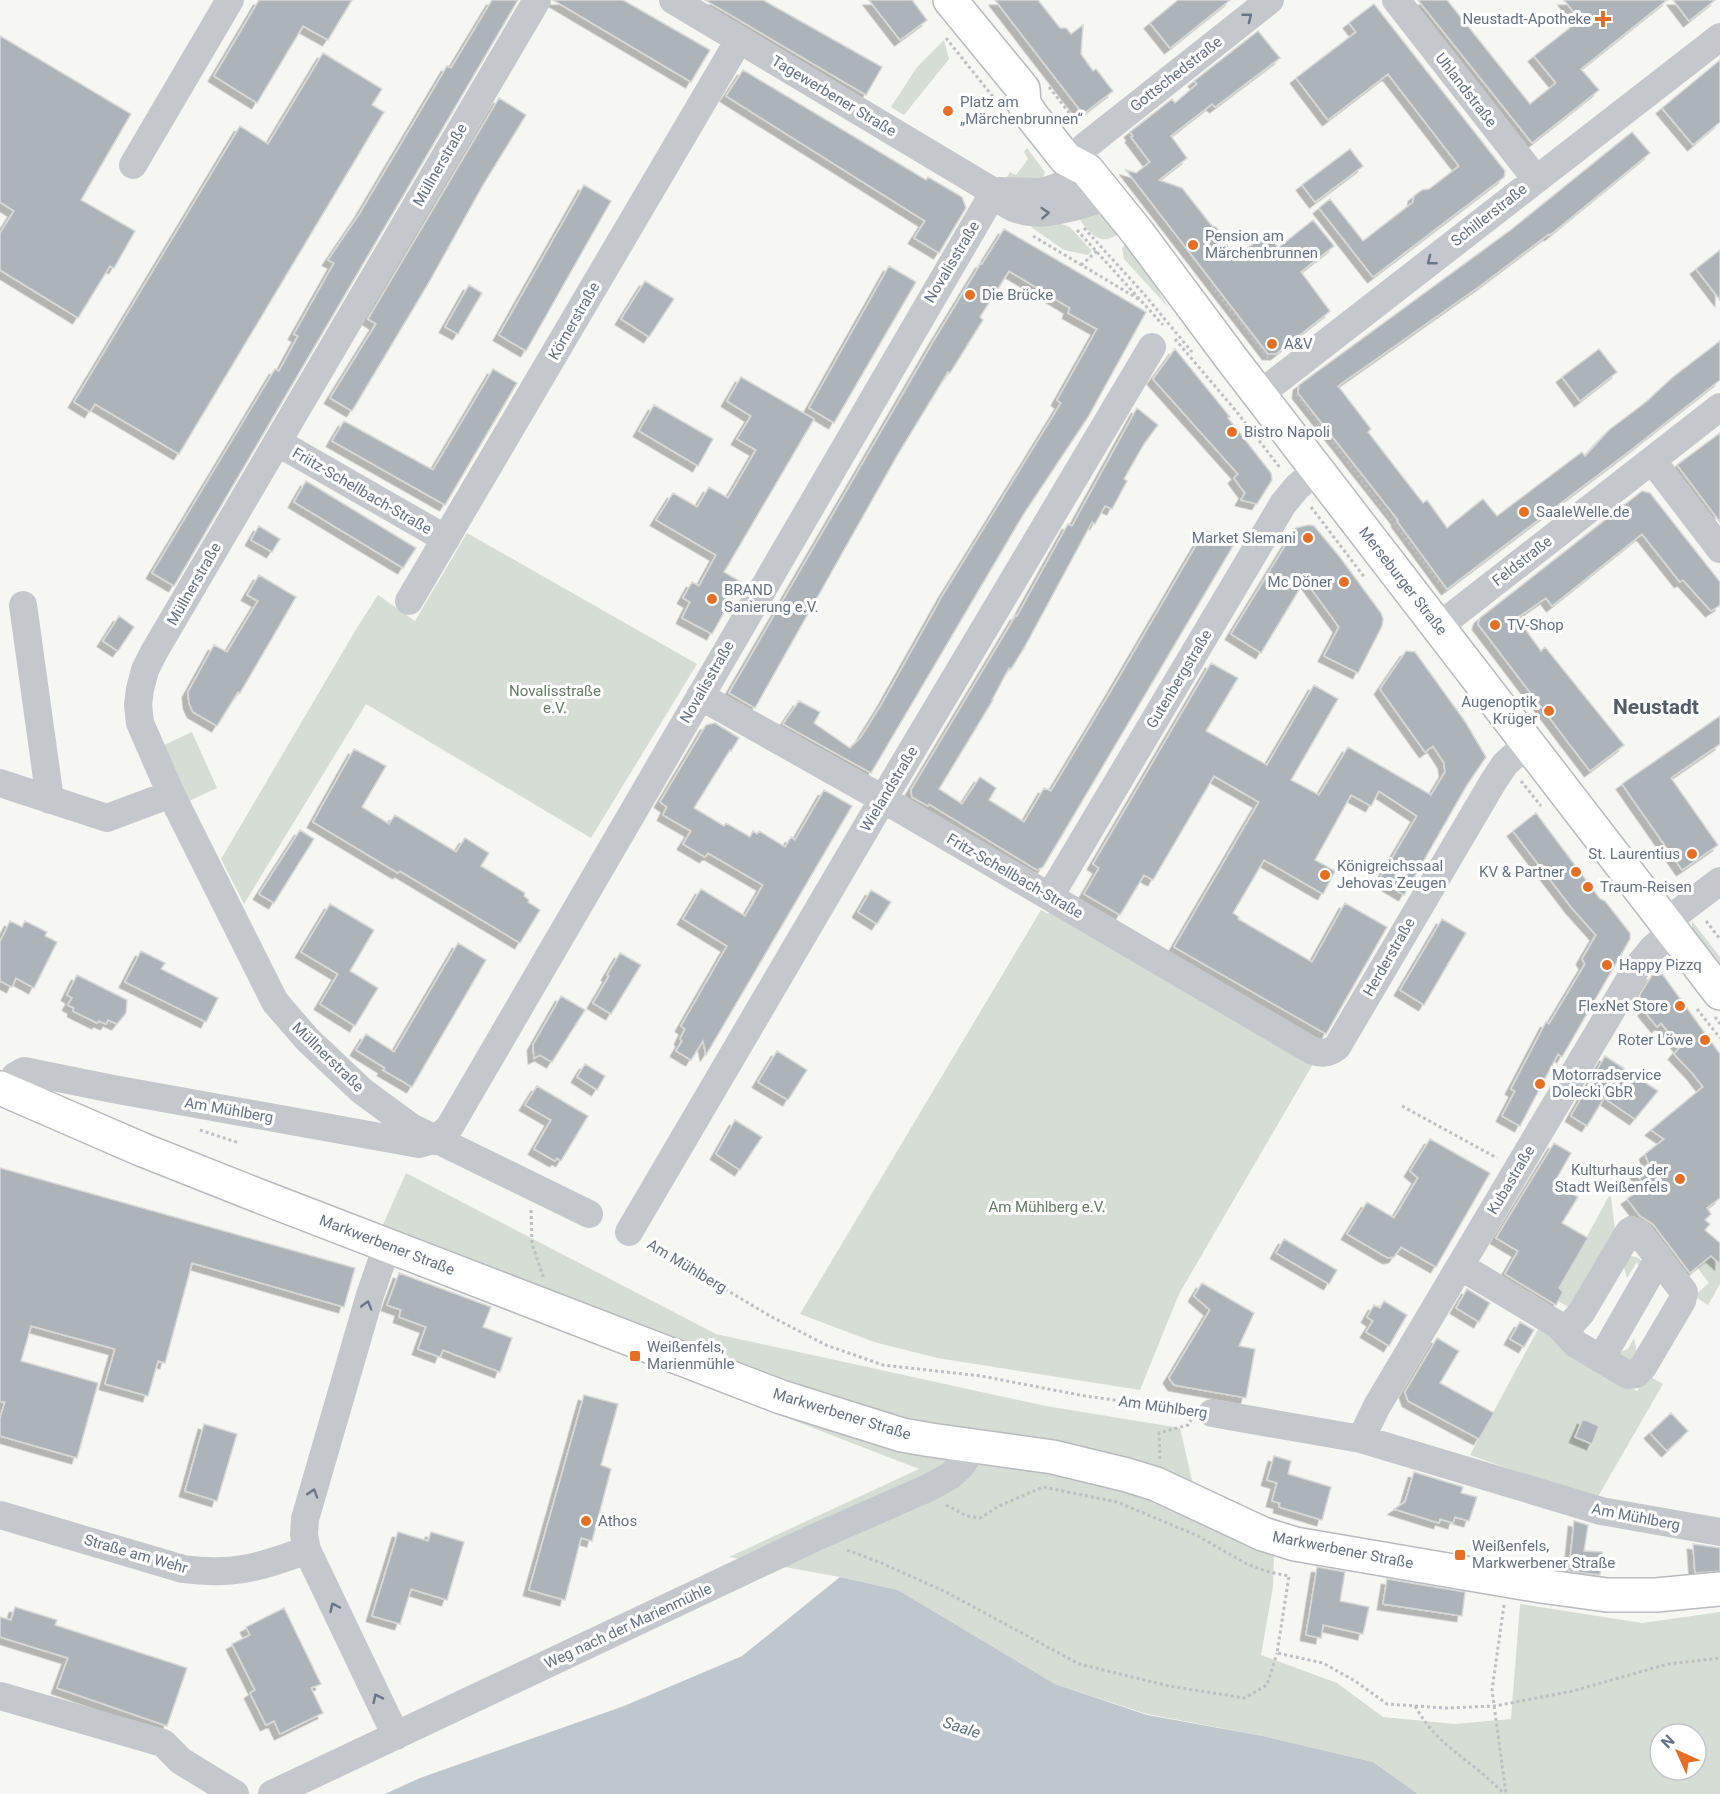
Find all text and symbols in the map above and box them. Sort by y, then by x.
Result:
place label: Neustadt-Apotheke [1462,10,1591,28]
marker: Neustadt-Apotheke [1596,12,1610,26]
one-way arrow [1241,14,1252,25]
street label: Gottschedstraße [1127,33,1225,115]
street label: Uhlandstraße [1432,49,1501,131]
street label: Tagewerbener Straße [768,52,900,140]
place label: Platz am „Märchenbrunnen“ [960,93,1084,128]
marker: Platz am „Märchenbrunnen“ [941,104,955,118]
street label: Müllnerstraße [409,120,471,210]
street label: Schillerstraße [1447,180,1531,250]
one-way arrow [1041,206,1050,219]
street label: Novalisstraße [921,218,983,306]
place label: Pension am Märchenbrunnen [1205,227,1318,262]
marker: Pension am Märchenbrunnen [1186,238,1200,252]
one-way arrow [1426,254,1437,265]
street label: Körnerstraße [545,279,603,363]
place label: Die Brücke [982,286,1053,304]
marker: Die Brücke [963,288,977,302]
place label: A&V [1284,335,1313,353]
marker: A&V [1265,337,1279,351]
place label: Bistro Napoli [1244,423,1330,441]
marker: Bistro Napoli [1225,425,1239,439]
street label: Friitz-Schellbach-Straße [289,444,435,538]
place label: SaaleWelle.de [1536,503,1630,521]
marker: SaaleWelle.de [1517,505,1531,519]
street label: Merseburger Straße [1355,523,1451,639]
place label: Market Slemani [1192,529,1296,547]
marker: Market Slemani [1301,531,1315,545]
street label: Feldstraße [1489,532,1555,590]
street label: Müllnerstraße [163,539,225,629]
place label: Mc Döner [1268,573,1332,591]
marker: Mc Döner [1337,575,1351,589]
place label: BRAND Sanierung e.V. [724,581,819,616]
marker: BRAND Sanierung e.V. [705,592,719,606]
place label: TV-Shop [1507,616,1564,634]
marker: TV-Shop [1488,618,1502,632]
street label: Gutenbergstraße [1142,626,1216,732]
street label: Novalisstraße [676,638,738,726]
park label: Novalisstraße e.V. [509,682,601,717]
place label: Augenoptik Krüger [1461,693,1537,728]
district label: Neustadt [1613,695,1699,719]
marker: Augenoptik Krüger [1542,704,1556,718]
street label: Wielandstraße [857,743,921,835]
street label: Fritz-Schellbach-Straße [944,830,1086,922]
place label: St. Laurentius [1588,845,1680,863]
marker: St. Laurentius [1685,847,1699,861]
place label: Königreichssaal Jehovas Zeugen [1337,857,1446,892]
place label: KV & Partner [1479,863,1564,881]
marker: KV & Partner [1569,865,1583,879]
marker: Königreichssaal Jehovas Zeugen [1318,868,1332,882]
place label: Traum-Reisen [1600,878,1692,896]
marker: Traum-Reisen [1581,880,1595,894]
street label: Herderstraße [1359,915,1419,999]
place label: Happy Pizzq [1619,956,1702,974]
marker: Happy Pizzq [1600,958,1614,972]
place label: FlexNet Store [1578,997,1668,1015]
marker: FlexNet Store [1673,999,1687,1013]
street label: Müllnerstraße [288,1018,368,1096]
place label: Roter Löwe [1618,1031,1693,1049]
marker: Roter Löwe [1698,1033,1712,1047]
place label: Motorradservice Dolecki GbR [1552,1066,1661,1101]
marker: Motorradservice Dolecki GbR [1533,1077,1547,1091]
street label: Am Mühlberg [183,1093,275,1127]
street label: Kubastraße [1484,1143,1538,1217]
place label: Kulturhaus der Stadt Weißenfels [1555,1161,1668,1196]
marker: Kulturhaus der Stadt Weißenfels [1673,1172,1687,1186]
park label: Am Mühlberg e.V. [988,1198,1106,1216]
street label: Markwerbener Straße [317,1211,457,1279]
street label: Am Mühlberg [644,1235,730,1297]
one-way arrow [360,1300,372,1311]
place label: Weißenfels, Marienmühle [647,1338,735,1373]
marker: Weißenfels, Marienmühle [628,1349,642,1363]
street label: Markwerbener Straße [771,1384,913,1444]
street label: Am Mühlberg [1117,1392,1209,1422]
one-way arrow [306,1488,318,1498]
street label: Am Mühlberg [1590,1500,1682,1534]
place label: Athos [598,1512,637,1530]
marker: Athos [579,1514,593,1528]
street label: Markwerbener Straße [1271,1527,1415,1573]
street label: Straße am Wehr [82,1531,190,1577]
place label: Weißenfels, Markwerbener Straße [1472,1537,1615,1572]
marker: Weißenfels, Markwerbener Straße [1453,1548,1467,1562]
street label: Weg nach der Marienmühle [542,1579,714,1673]
one-way arrow [329,1602,341,1613]
one-way arrow [373,1693,385,1704]
water label: Saale [941,1713,983,1742]
north arrow [1648,1722,1708,1782]
text: N [1657,1731,1678,1752]

